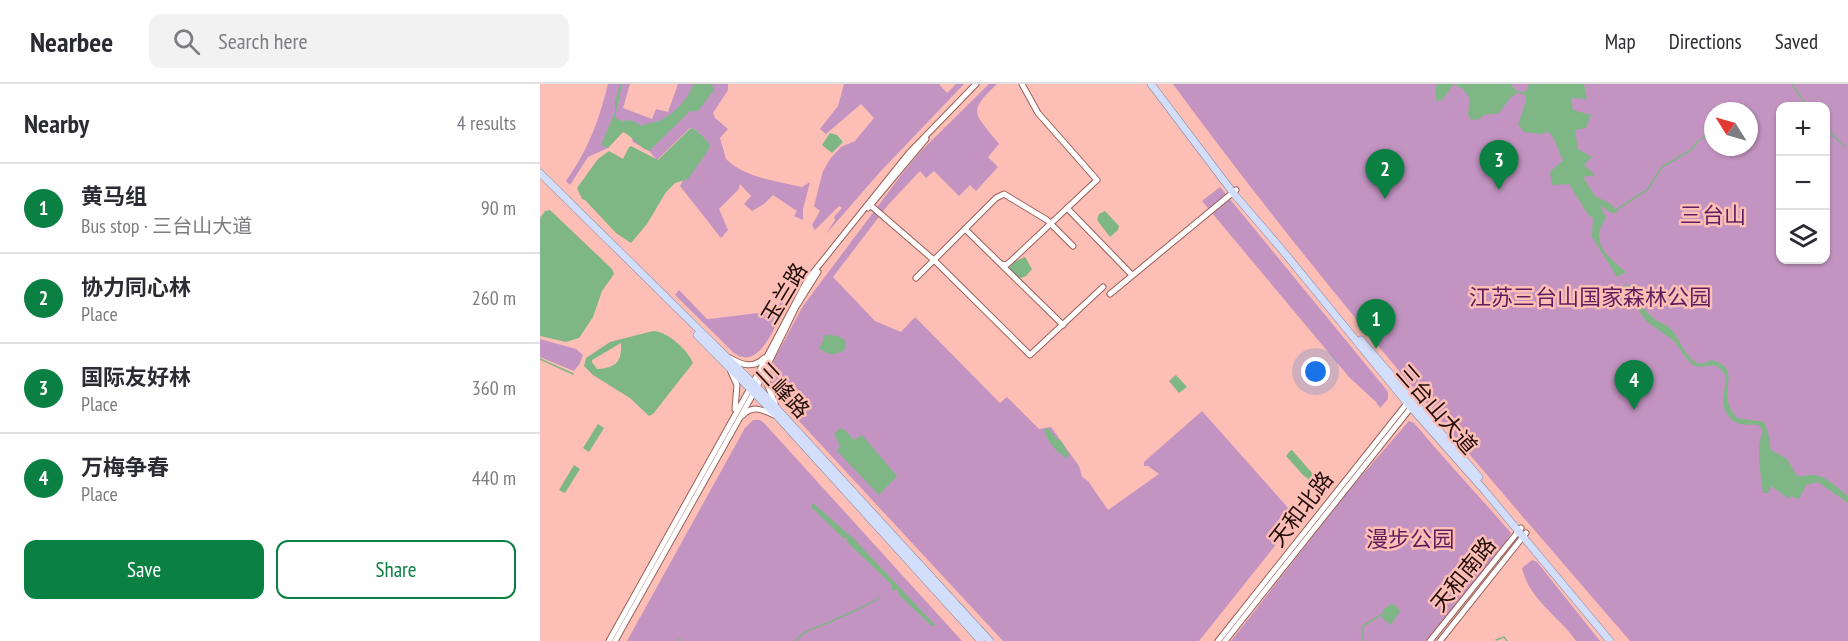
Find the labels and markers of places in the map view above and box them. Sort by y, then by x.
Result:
pin: 3 [1480,141,1518,190]
pin: 2 [1366,150,1404,199]
pin: 1 [1356,300,1396,349]
pin: 4 [1614,360,1654,410]

